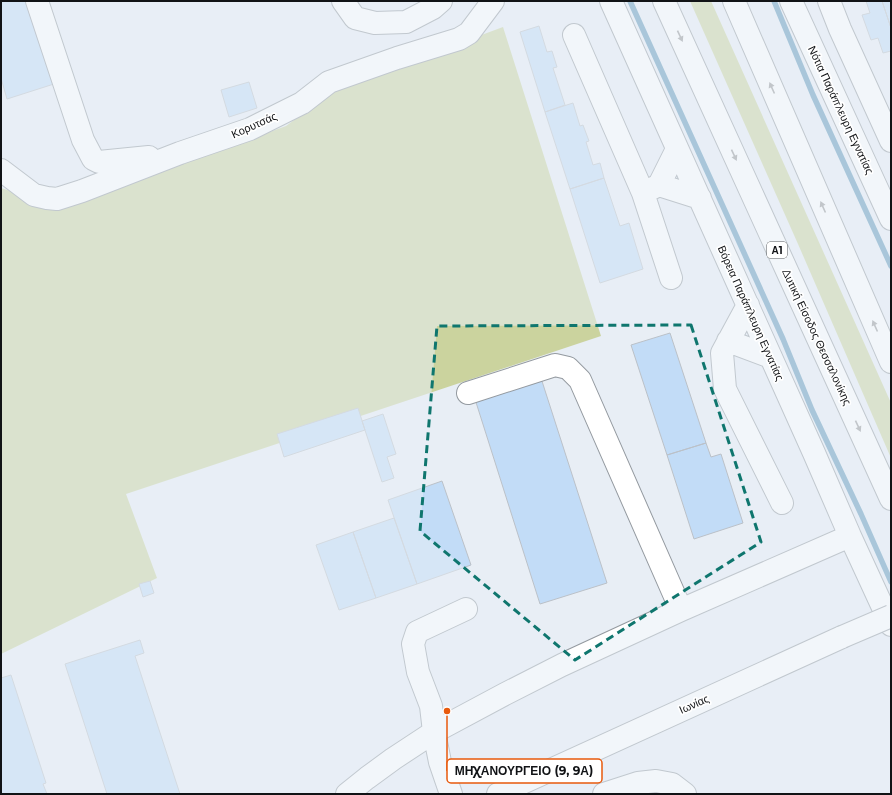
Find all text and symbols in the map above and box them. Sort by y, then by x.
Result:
one-way arrow [677,31,683,42]
street label: Νότια Παράπλευρη Εγνατίας [805,44,877,176]
one-way arrow [768,82,774,94]
street label: Κορυτσάς [229,109,279,141]
one-way arrow [731,149,737,160]
one-way arrow [820,201,826,213]
road number: Α1 [767,242,787,258]
street label: Βόρεια Παράπλευρη Εγνατίας [715,243,787,383]
street label: Δυτική Είσοδος Θεσσαλονίκης [779,267,855,407]
one-way arrow [872,320,878,332]
one-way arrow [855,420,861,431]
street label: Ιωνίας [677,691,711,717]
callout: ΜΗΧΑΝΟΥΡΓΕΙΟ (9, 9Α) [447,759,602,783]
text: ΜΗΧΑΝΟΥΡΓΕΙΟ (9, 9Α) [455,763,593,778]

